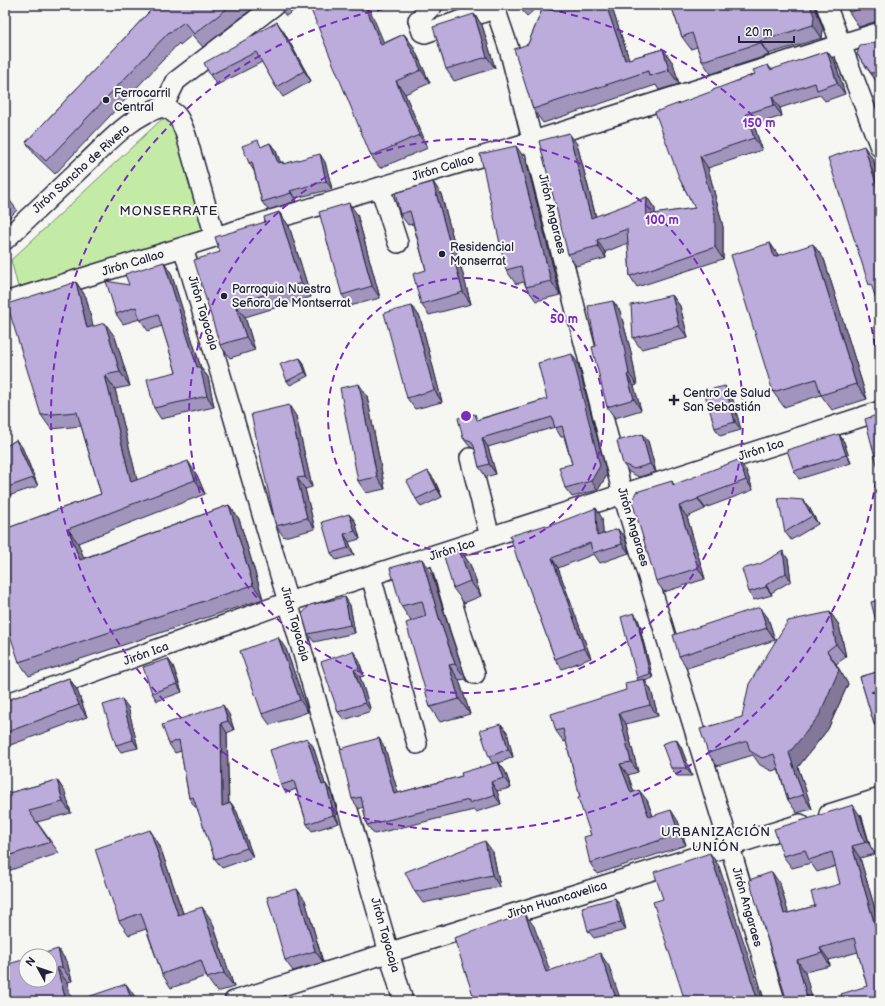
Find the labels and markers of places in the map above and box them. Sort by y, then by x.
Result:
place label: Ferrocarril Central [114,86,170,115]
marker: Ferrocarril Central [101,95,111,105]
place label: Residencial Monserrat [450,240,514,269]
marker: Residencial Monserrat [437,249,447,259]
place label: Parroquia Nuestra Señora de Montserrat [232,282,351,311]
marker: Parroquia Nuestra Señora de Montserrat [219,291,229,301]
place label: Centro de Salud San Sebastián [683,386,771,415]
marker: Centro de Salud San Sebastián [668,394,680,406]
centre of rings [459,409,473,423]

